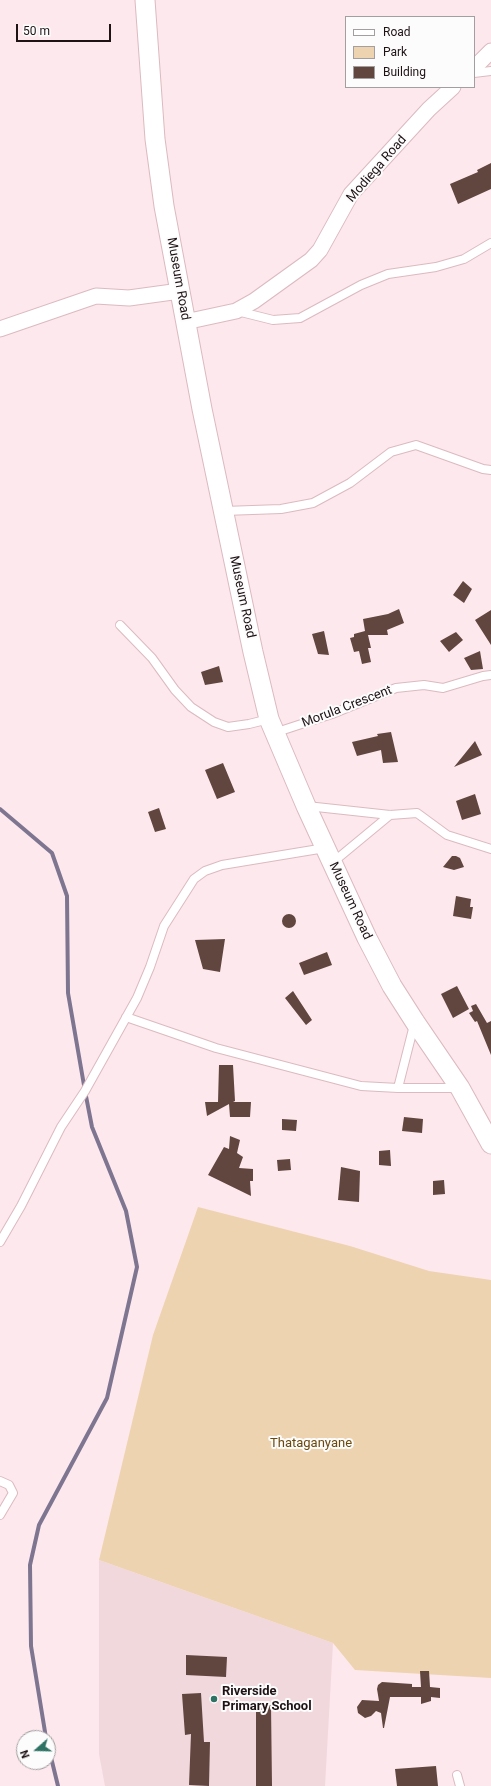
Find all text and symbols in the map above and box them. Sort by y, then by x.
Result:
scale bar [18,16,113,42]
legend [345,16,475,88]
text: 50 m [23,24,50,38]
text: Road [383,25,411,39]
text: Park [383,45,407,59]
text: Building [383,65,426,79]
street label: Modiega Road [344,132,410,206]
street label: Museum Road [163,236,193,322]
street label: Museum Road [226,554,258,640]
street label: Morula Crescent [300,683,394,731]
street label: Museum Road [325,860,375,942]
park label: Thataganyane [270,1436,352,1452]
place label: Riverside Primary School [222,1684,312,1715]
marker: Riverside Primary School [209,1694,219,1704]
north arrow [16,1730,56,1770]
text: N [18,1748,33,1760]

